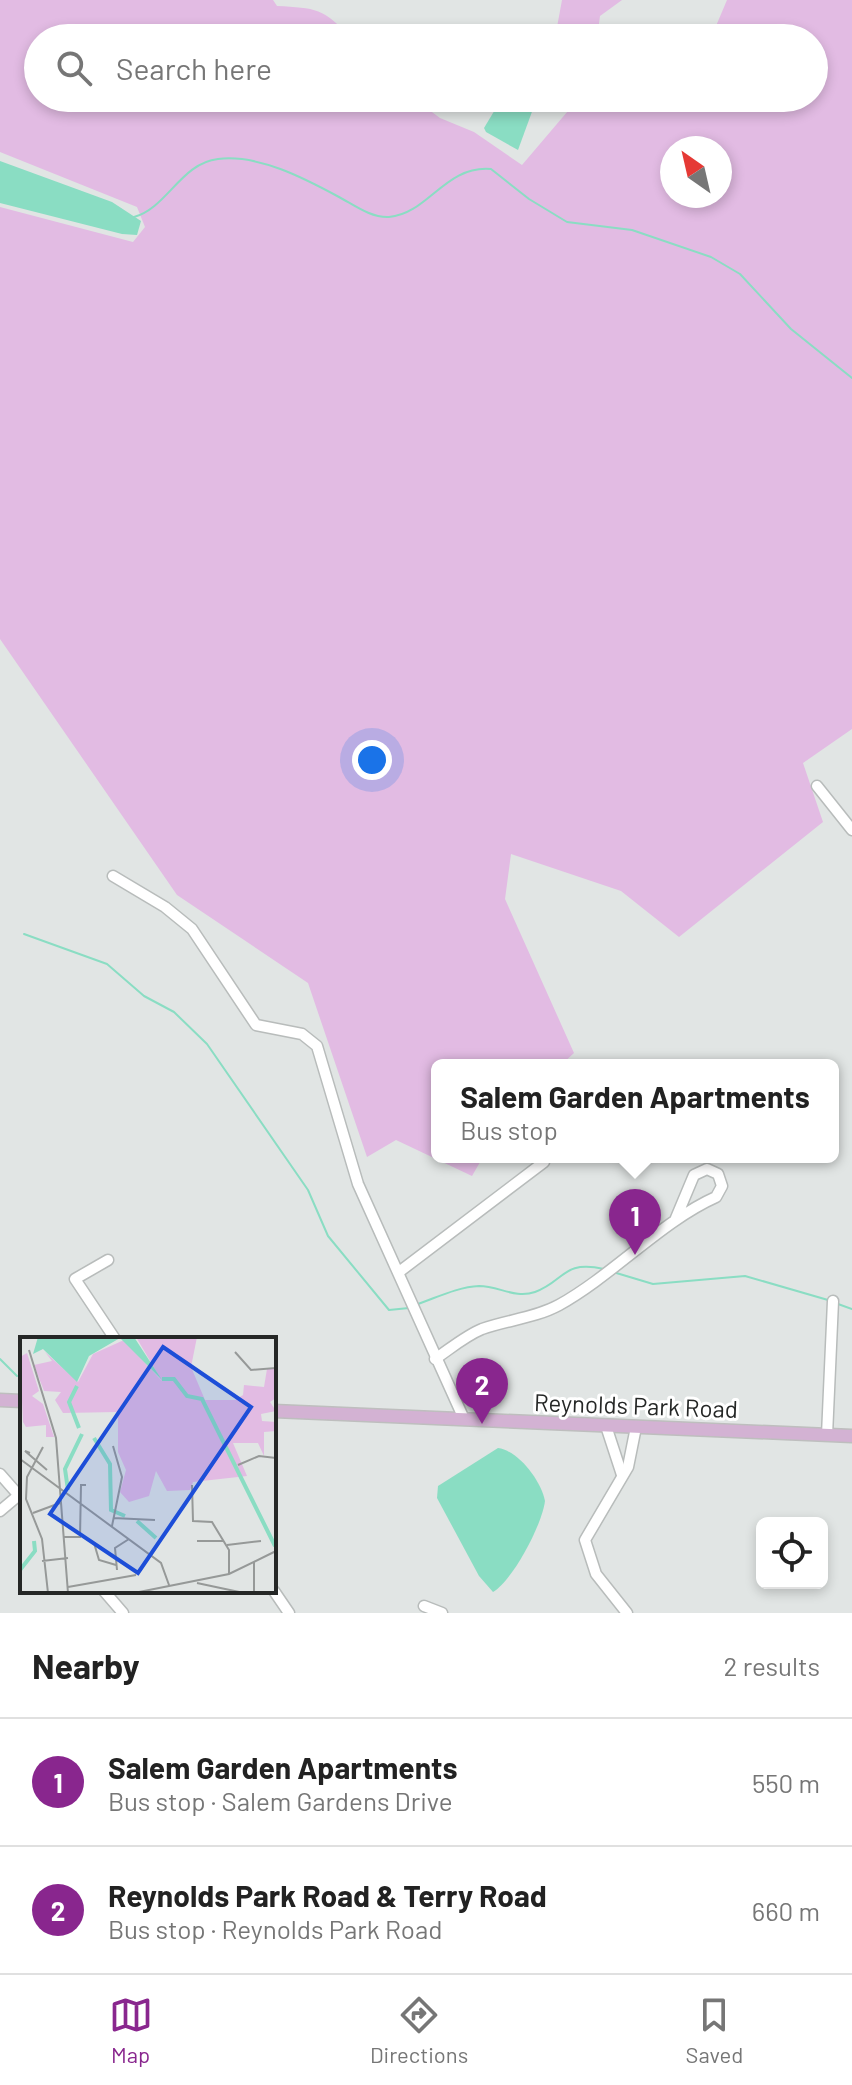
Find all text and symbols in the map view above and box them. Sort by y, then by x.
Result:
search box [24,24,828,112]
icon: search [52,46,96,90]
text: Search here [116,50,272,86]
north arrow [660,136,732,208]
your location [352,740,392,780]
popup [431,1059,839,1163]
text: Salem Garden Apartments [460,1078,810,1114]
text: Bus stop [460,1114,558,1145]
pin: 1 [609,1189,661,1255]
inset map [20,1337,276,1593]
pin: 2 [456,1358,508,1424]
street label: Reynolds Park Road [534,1387,738,1423]
map controls [756,1517,828,1589]
button: locate [756,1517,828,1589]
text: Nearby [32,1645,140,1686]
text: 2 results [724,1650,820,1681]
text: Salem Garden Apartments [108,1749,458,1785]
text: 1 [53,1767,63,1798]
text: 550 m [752,1767,820,1798]
text: Bus stop · Salem Gardens Drive [108,1785,453,1816]
text: Reynolds Park Road & Terry Road [108,1877,547,1913]
text: 2 [51,1895,65,1926]
text: 660 m [752,1895,820,1926]
text: Bus stop · Reynolds Park Road [108,1913,443,1944]
tab: Map [109,1993,153,2067]
tab: Directions [370,1993,468,2067]
tab: Saved [686,1993,743,2067]

